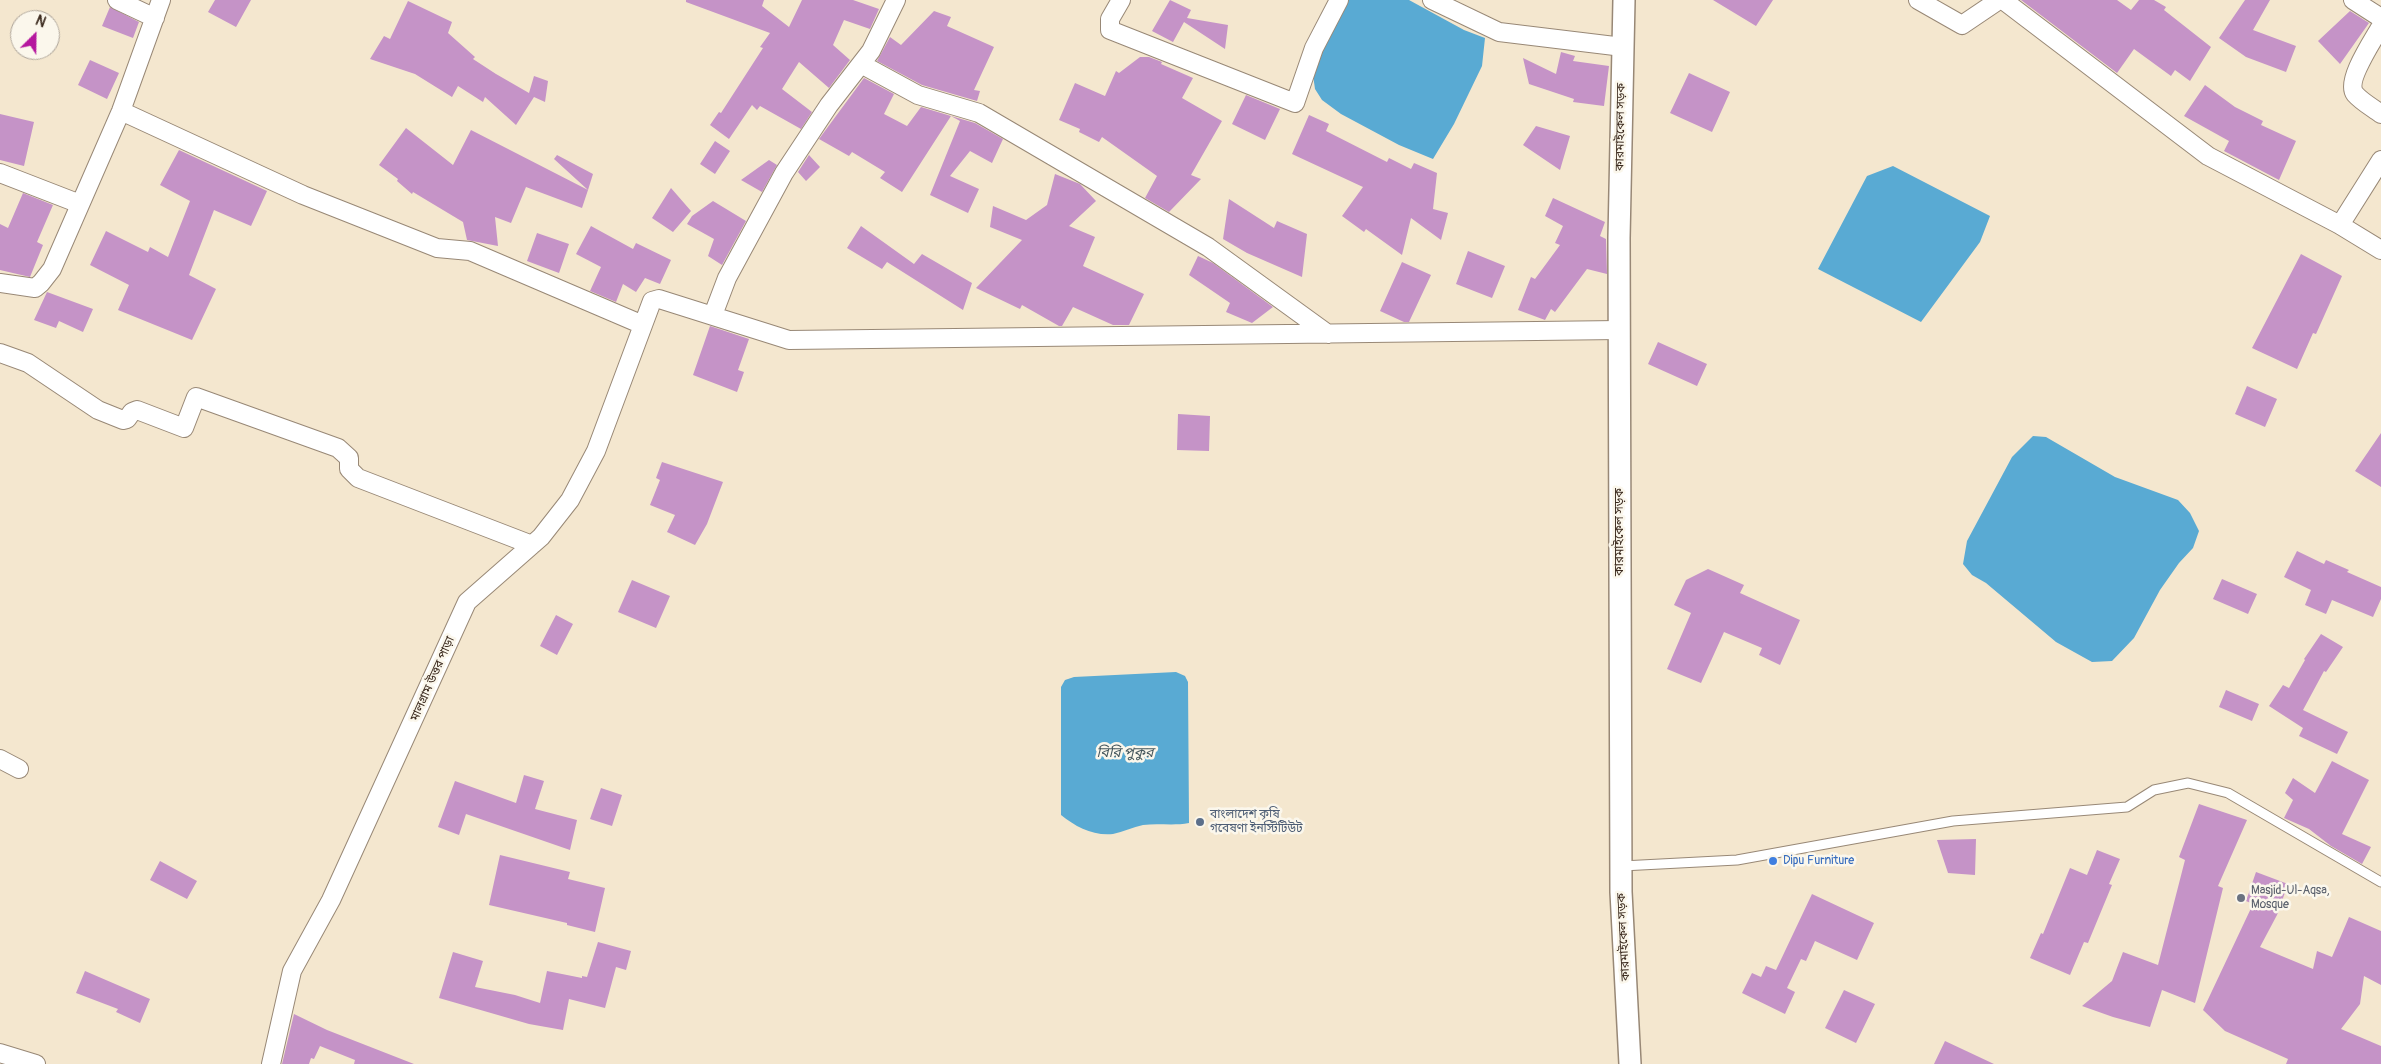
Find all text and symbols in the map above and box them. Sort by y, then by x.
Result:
north arrow [10,10,60,60]
text: N [33,12,48,31]
street label: কারমাইকেল সড়ক [1613,83,1629,171]
street label: কারমাইকেল সড়ক [1613,488,1627,576]
street label: মালগ্রাম উত্তর পাড়া [408,634,458,724]
water label: বিরি পুকুর [1097,745,1153,761]
place label: বাংলাদেশ কৃষি গবেষণা ইনস্টিটিউট [1210,808,1303,836]
marker: বাংলাদেশ কৃষি গবেষণা ইনস্টিটিউট [1194,816,1206,828]
place label: Dipu Furniture [1783,854,1854,868]
marker: Dipu Furniture [1767,855,1779,867]
place label: Masjid-Ul-Aqsa, Mosque [2251,884,2330,912]
marker: Masjid-Ul-Aqsa, Mosque [2235,892,2247,904]
street label: কারমাইকেল সড়ক [1615,893,1633,981]

